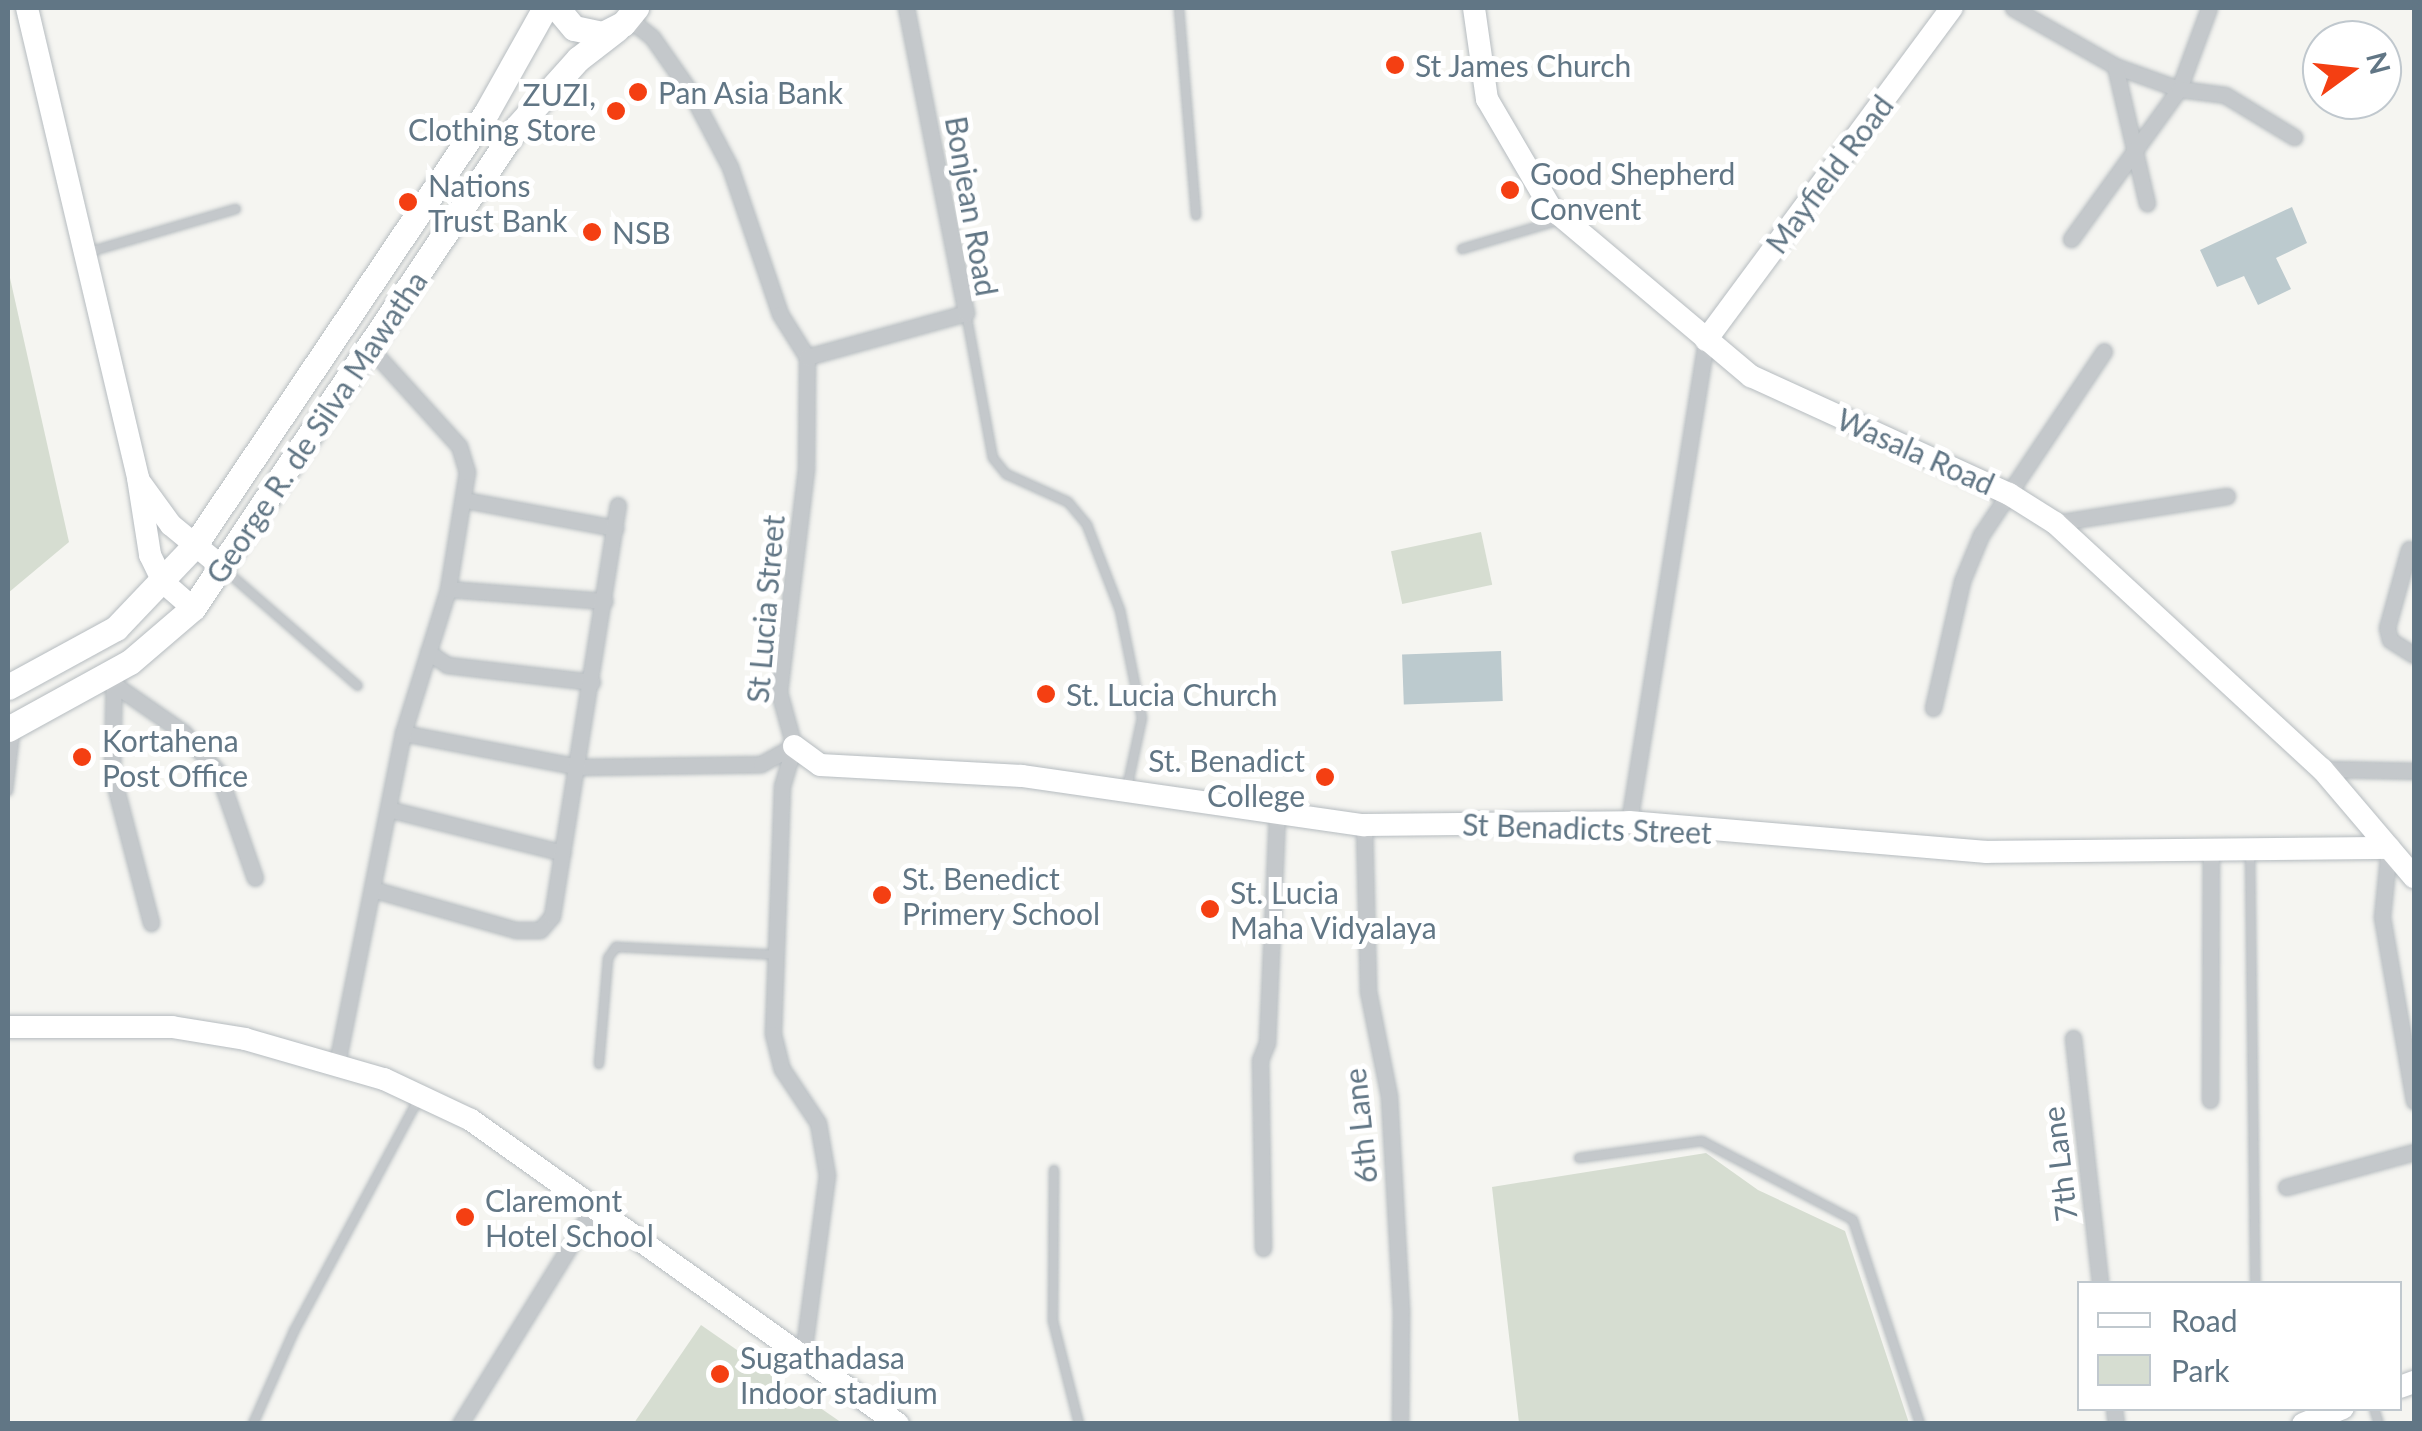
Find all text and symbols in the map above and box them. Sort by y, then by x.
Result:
north arrow [2302,20,2402,120]
place label: St James Church [1415,47,1632,83]
text: N [2360,48,2398,78]
marker: St James Church [1384,54,1406,76]
place label: Pan Asia Bank [658,74,844,110]
place label: ZUZI, Clothing Store [408,76,596,146]
marker: Pan Asia Bank [627,81,649,103]
street label: Mayfield Road [1758,88,1900,260]
marker: ZUZI, Clothing Store [605,100,627,122]
street label: Bonjean Road [938,113,1006,299]
place label: Good Shepherd Convent [1530,155,1735,226]
place label: Nations Trust Bank [428,167,568,238]
marker: Good Shepherd Convent [1499,179,1521,201]
marker: Nations Trust Bank [397,191,419,213]
place label: NSB [612,214,671,250]
marker: NSB [581,221,603,243]
street label: George R. de Silva Mawatha [198,264,434,590]
street label: Wasala Road [1832,400,2000,502]
street label: St Lucia Street [739,514,791,704]
place label: St. Lucia Church [1066,676,1277,712]
marker: St. Lucia Church [1035,683,1057,705]
place label: Kortahena Post Office [102,722,248,792]
place label: St. Benadict College [1148,742,1305,812]
marker: Kortahena Post Office [71,746,93,768]
marker: St. Benadict College [1314,766,1336,788]
street label: St Benadicts Street [1462,806,1712,850]
place label: St. Benedict Primery School [902,860,1101,930]
place label: St. Lucia Maha Vidyalaya [1230,874,1438,944]
marker: St. Benedict Primery School [871,884,893,906]
marker: St. Lucia Maha Vidyalaya [1199,898,1221,920]
street label: 6th Lane [1336,1067,1384,1185]
street label: 7th Lane [2034,1105,2084,1223]
place label: Claremont Hotel School [485,1182,654,1252]
marker: Claremont Hotel School [454,1206,476,1228]
legend [2077,1281,2402,1411]
text: Road [2171,1302,2238,1338]
place label: Sugathadasa Indoor stadium [740,1339,938,1410]
text: Park [2171,1352,2230,1388]
marker: Sugathadasa Indoor stadium [709,1363,731,1385]

